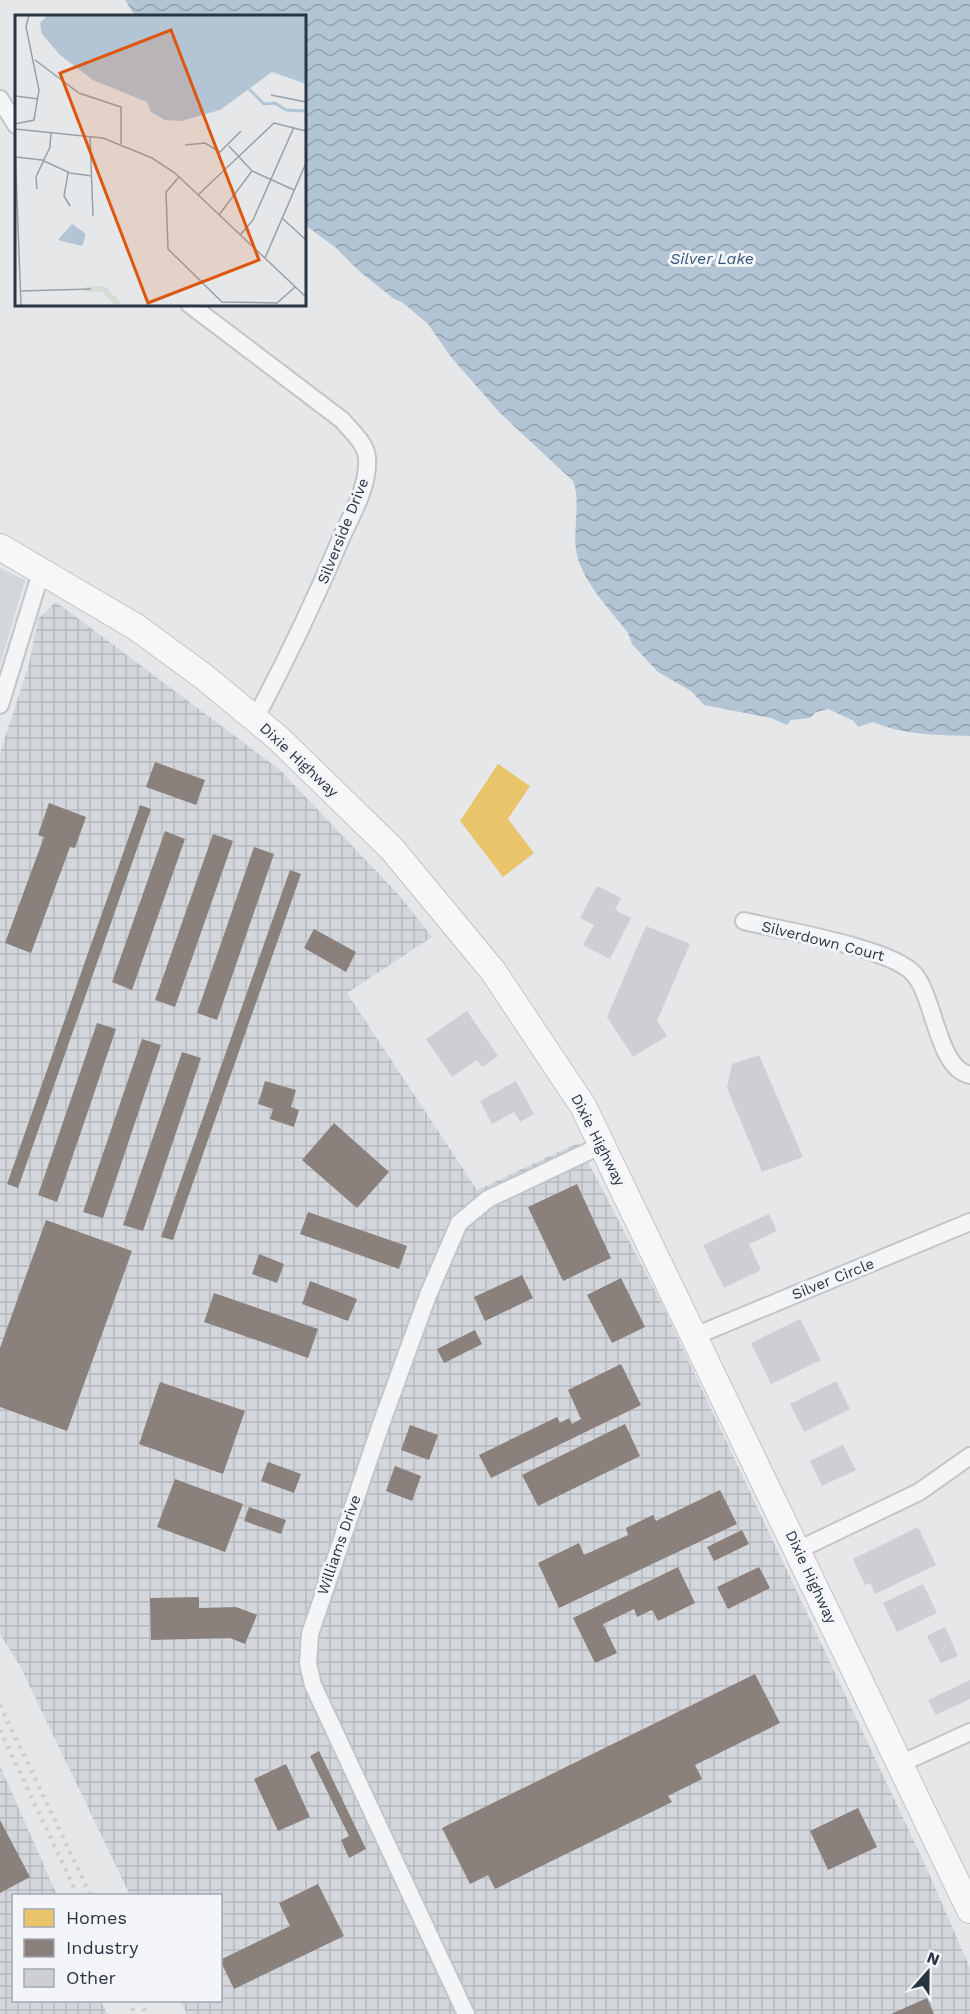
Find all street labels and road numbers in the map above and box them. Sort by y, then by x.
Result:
street label: Silverside Drive [314,475,372,587]
street label: Dixie Highway [256,719,342,801]
street label: Silverdown Court [760,917,887,965]
street label: Dixie Highway [567,1091,629,1189]
street label: Silver Circle [789,1254,877,1304]
street label: Williams Drive [313,1493,365,1597]
street label: Dixie Highway [782,1528,841,1627]

